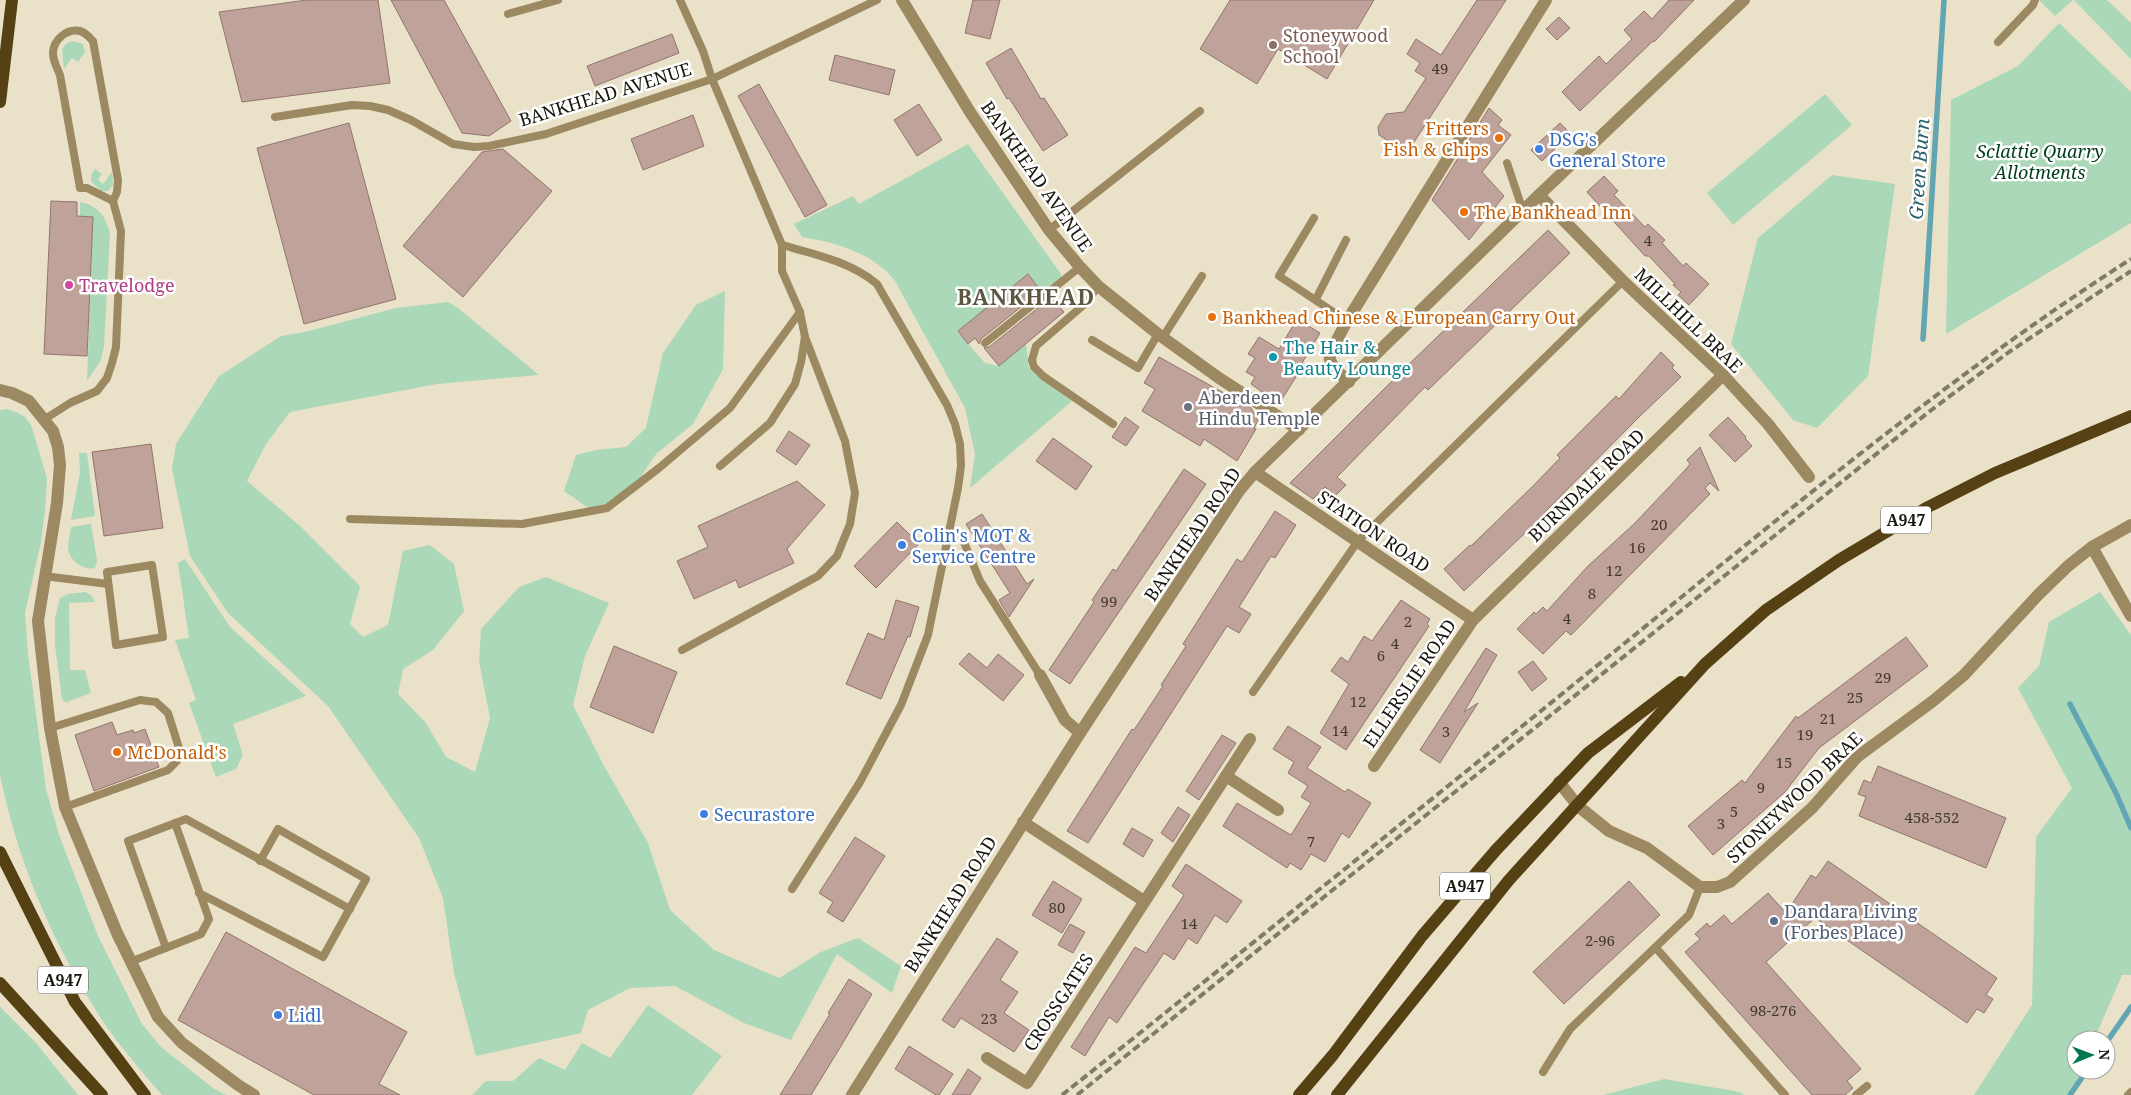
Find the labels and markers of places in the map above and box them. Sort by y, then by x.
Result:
place label: Stoneywood School [1283,23,1388,68]
marker: Stoneywood School [1267,39,1279,51]
place label: Fritters Fish & Chips [1383,116,1489,161]
place label: DSG's General Store [1549,127,1666,172]
marker: Fritters Fish & Chips [1493,132,1505,144]
marker: DSG's General Store [1533,143,1545,155]
place label: The Bankhead Inn [1474,200,1632,224]
marker: The Bankhead Inn [1458,206,1470,218]
place label: Travelodge [79,273,175,297]
marker: Travelodge [63,279,75,291]
place label: Bankhead Chinese & European Carry Out [1222,305,1576,329]
marker: Bankhead Chinese & European Carry Out [1206,311,1218,323]
place label: The Hair & Beauty Lounge [1283,335,1411,380]
marker: The Hair & Beauty Lounge [1267,351,1279,363]
place label: Aberdeen Hindu Temple [1198,385,1320,430]
marker: Aberdeen Hindu Temple [1182,401,1194,413]
place label: Colin's MOT & Service Centre [912,523,1036,568]
marker: Colin's MOT & Service Centre [896,539,908,551]
place label: McDonald's [127,740,227,764]
marker: McDonald's [111,746,123,758]
place label: Securastore [714,802,815,826]
marker: Securastore [698,808,710,820]
place label: Dandara Living (Forbes Place) [1784,899,1918,944]
marker: Dandara Living (Forbes Place) [1768,915,1780,927]
place label: Lidl [288,1003,322,1027]
marker: Lidl [272,1009,284,1021]

